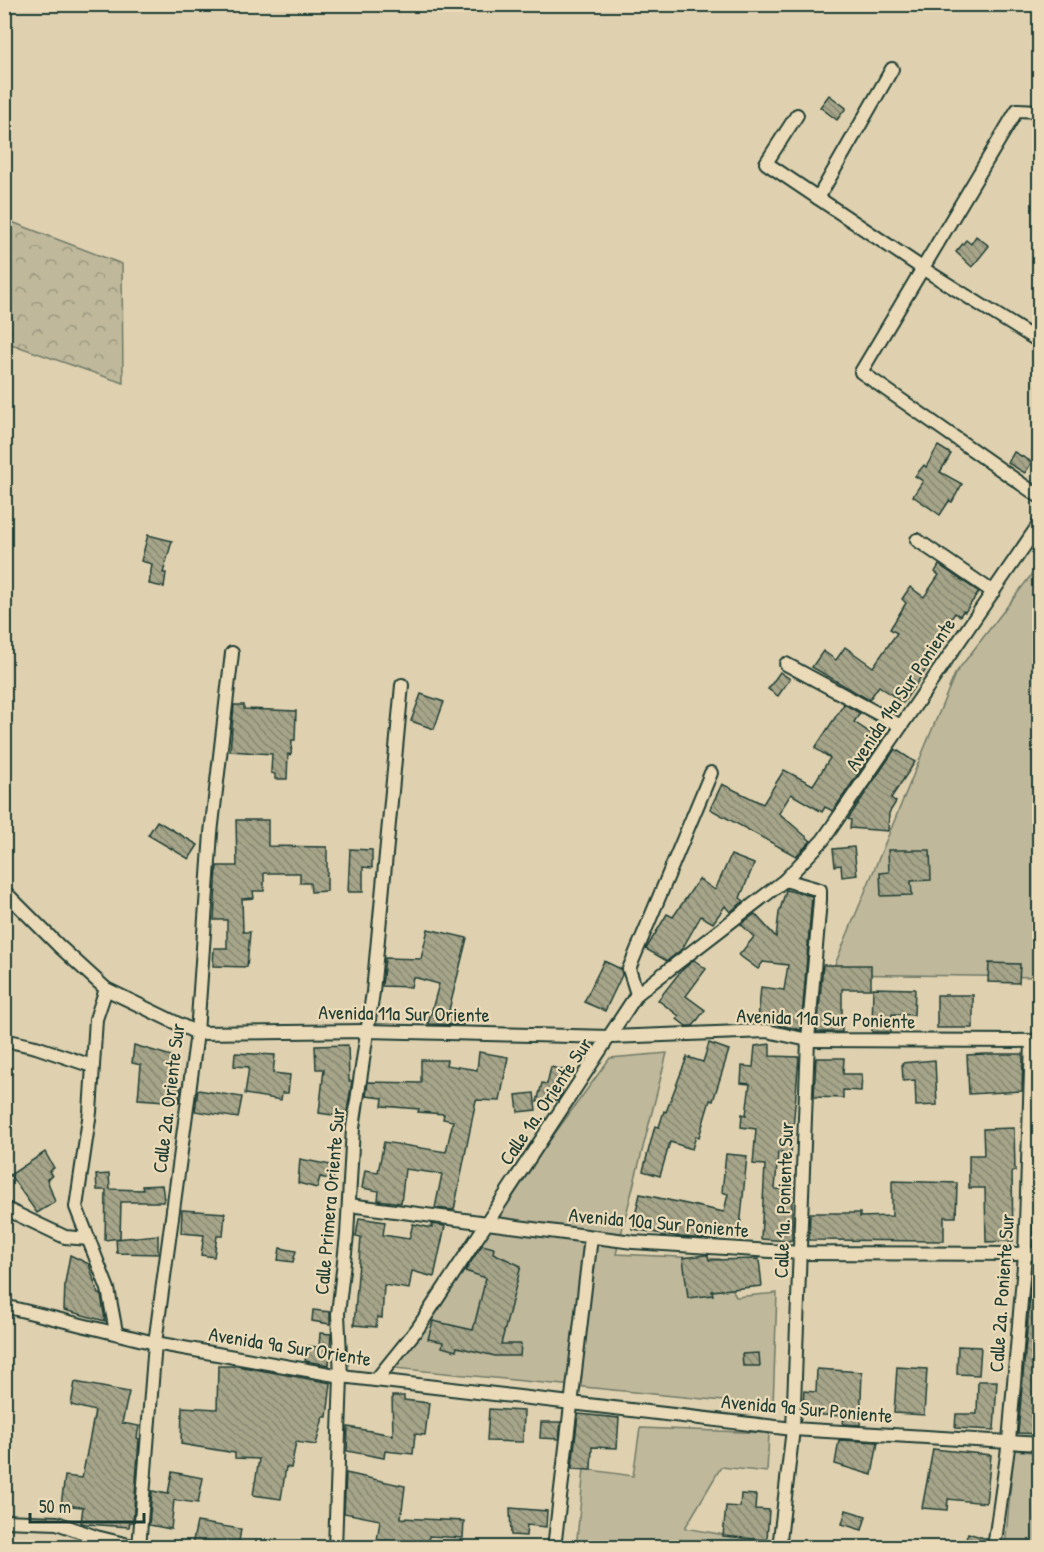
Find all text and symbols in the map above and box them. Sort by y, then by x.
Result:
street label: Avenida 14a Sur Poniente [839,612,961,776]
street label: Avenida 11a Sur Oriente [318,998,490,1028]
street label: Avenida 11a Sur Poniente [736,1001,916,1035]
street label: Calle 2a. Oriente Sur [145,1021,191,1174]
street label: Calle 1a. Oriente Sur [492,1032,598,1170]
street label: Calle Primera Oriente Sur [307,1106,351,1296]
street label: Calle 1a. Poniente Sur [767,1121,799,1279]
street label: Avenida 10a Sur Poniente [568,1201,750,1243]
street label: Calle 2a. Poniente Sur [982,1213,1020,1373]
street label: Avenida 9a Sur Oriente [207,1320,373,1372]
street label: Avenida 9a Sur Poniente [720,1387,894,1429]
scale bar [30,1486,144,1524]
text: 50 m [39,1494,71,1519]

